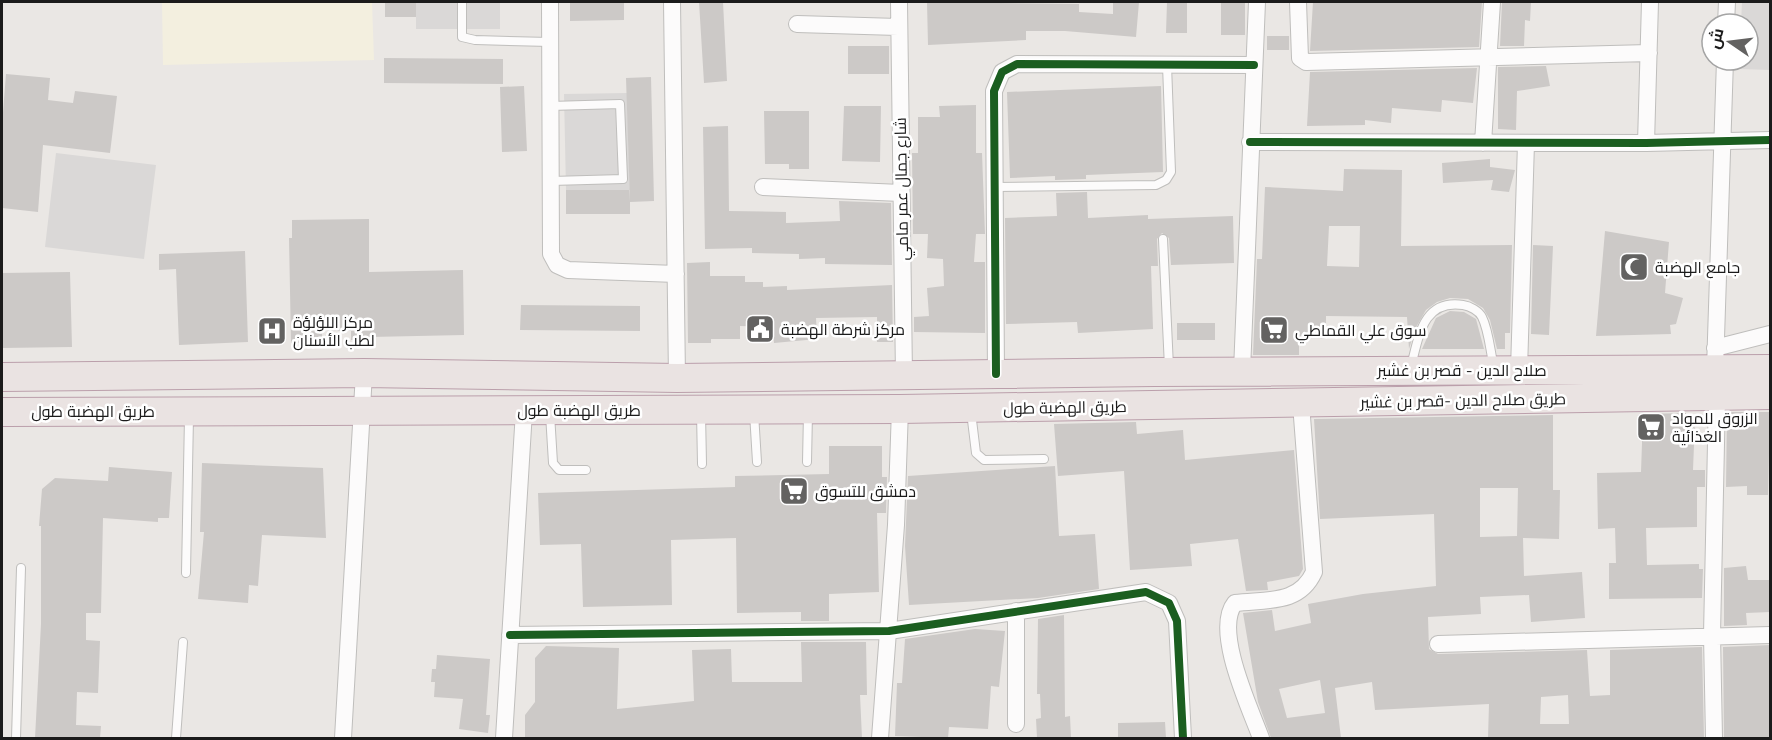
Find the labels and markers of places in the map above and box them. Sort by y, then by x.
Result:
mosque icon: جامع الهضبة [1618,251,1650,283]
place label: جامع الهضبة [1655,257,1740,279]
place label: مركز اللؤلؤة لطب الأسنان [293,312,375,351]
public building icon: مركز شرطة الهضبة [744,313,776,345]
supermarket icon: سوق علي القماطي [1258,314,1290,346]
hospital icon: مركز اللؤلؤة لطب الأسنان [256,315,288,347]
place label: مركز شرطة الهضبة [781,319,905,340]
place label: سوق علي القماطي [1295,320,1426,344]
place label: الزروق للمواد الغذائية [1672,408,1758,446]
supermarket icon: الزروق للمواد الغذائية [1635,411,1667,443]
supermarket icon: دمشق للتسوق [778,475,810,507]
place label: دمشق للتسوق [815,481,916,502]

